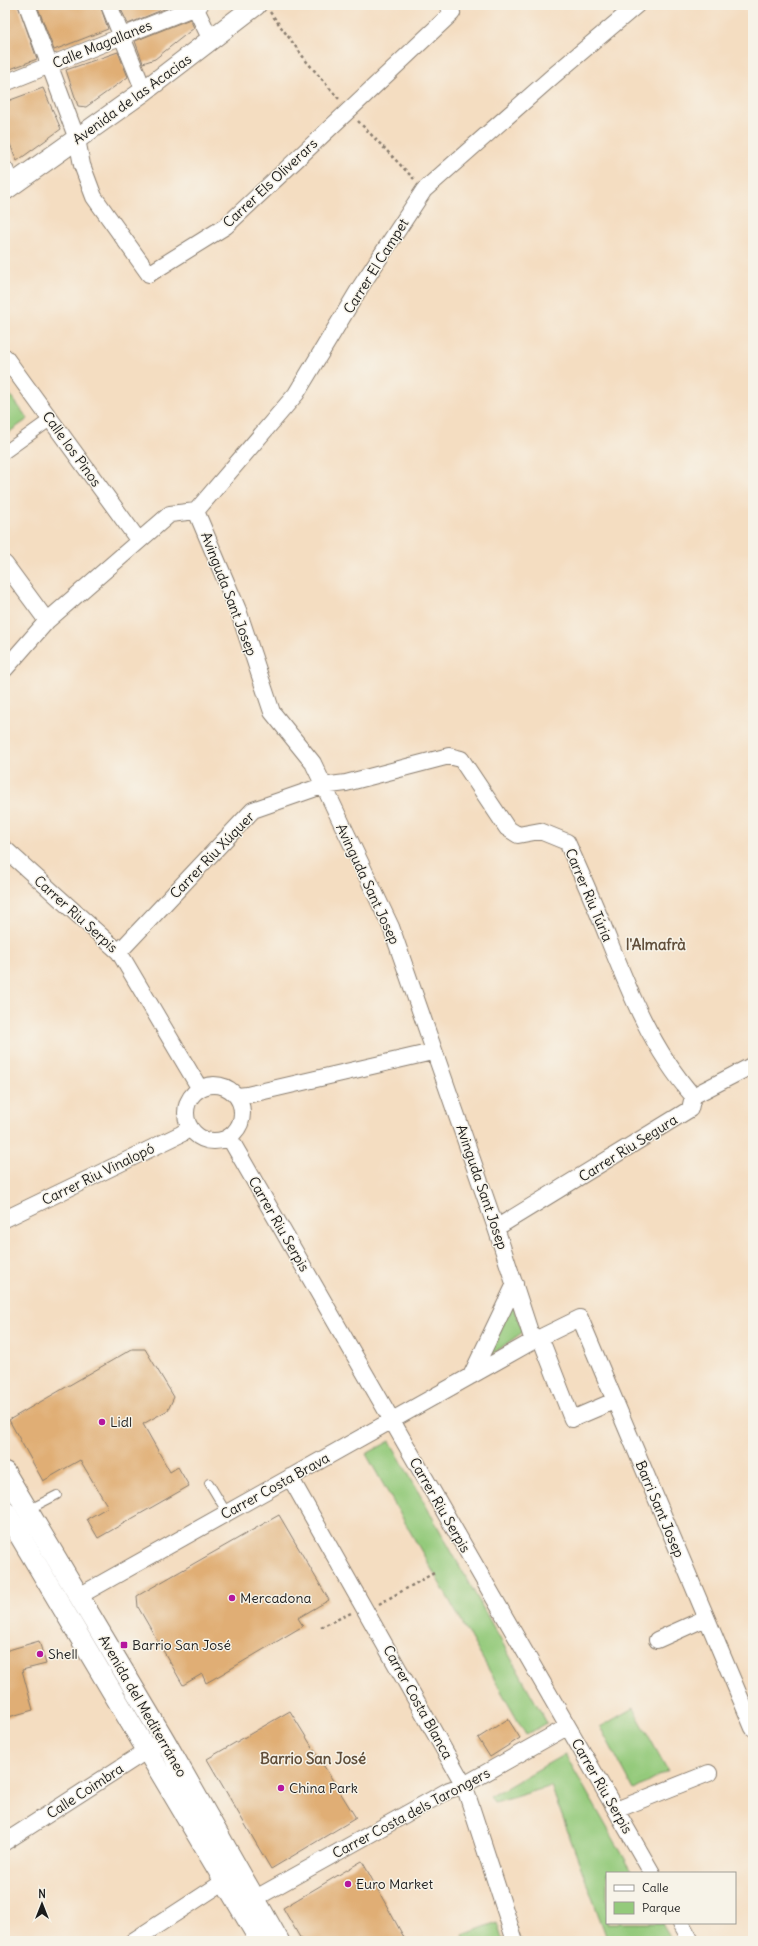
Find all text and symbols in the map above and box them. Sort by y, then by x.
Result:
street label: Calle Magallanes [50,16,154,72]
street label: Avenida de las Acacias [69,50,195,148]
street label: Carrer Els Oliverars [219,135,321,231]
street label: Carrer El Campet [339,215,413,317]
street label: Calle los Pinos [39,408,105,490]
street label: Avinguda Sant Josep [197,530,261,658]
street label: Carrer Riu Xúquer [166,808,258,902]
street label: Avinguda Sant Josep [332,821,404,947]
street label: Carrer Riu Túria [561,846,617,944]
street label: Carrer Riu Serpis [30,872,122,956]
district label: l'Almafrà [626,935,686,954]
street label: Carrer Riu Segura [575,1110,681,1186]
street label: Avinguda Sant Josep [452,1122,512,1252]
street label: Carrer Riu Vinalopó [39,1139,157,1209]
street label: Carrer Riu Serpis [245,1173,313,1275]
place label: Lidl [110,1413,132,1431]
marker: Lidl [97,1417,107,1427]
street label: Carrer Costa Brava [218,1449,332,1523]
street label: Carrer Riu Serpis [406,1454,474,1556]
street label: Barri Sant Josep [631,1458,689,1560]
place label: Mercadona [240,1589,312,1607]
marker: Mercadona [227,1593,237,1603]
street label: Avenida del Mediterráneo [95,1632,191,1780]
place label: Barrio San José [132,1636,231,1654]
marker: Barrio San José [119,1640,129,1650]
street label: Carrer Costa Blanca [379,1642,457,1762]
place label: Shell [48,1645,78,1663]
marker: Shell [35,1649,45,1659]
street label: Carrer Riu Serpis [568,1735,636,1837]
district label: Barrio San José [260,1749,366,1768]
street label: Calle Coimbra [43,1760,127,1822]
street label: Carrer Costa dels Tarongers [329,1764,493,1862]
place label: China Park [289,1779,358,1797]
marker: China Park [276,1783,286,1793]
legend [606,1872,736,1924]
place label: Euro Market [356,1875,433,1893]
marker: Euro Market [343,1879,353,1889]
text: Calle [642,1880,669,1895]
north arrow [22,1884,62,1924]
text: N [38,1887,46,1901]
text: Parque [642,1900,681,1915]

